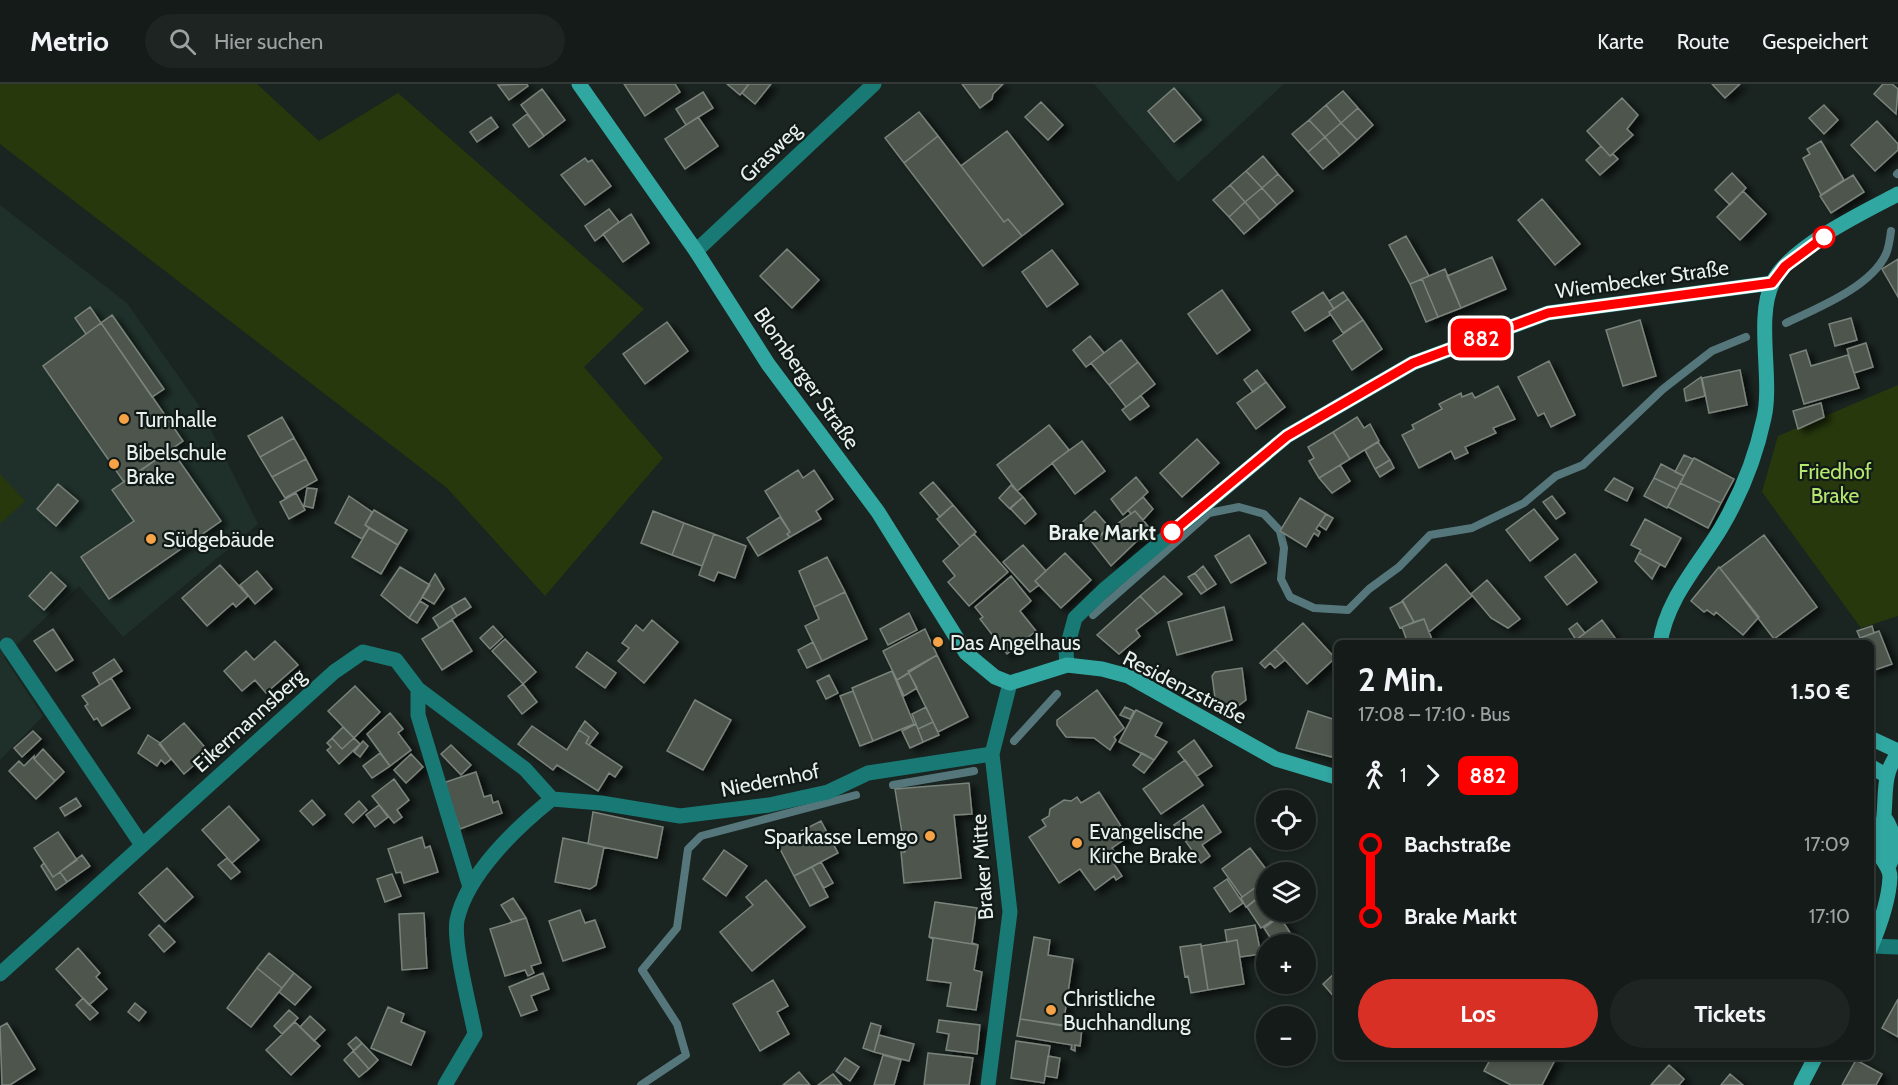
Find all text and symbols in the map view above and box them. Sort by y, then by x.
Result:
search box [145,14,565,68]
text: Metrio [30,24,109,58]
icon: search [166,25,199,58]
text: Hier suchen [214,28,323,55]
text: Karte [1597,29,1644,54]
text: Route [1677,29,1729,54]
text: Gespeichert [1762,29,1868,54]
street label: Grasweg [734,116,806,187]
unlabelled marker [1813,226,1835,248]
street label: Wiembecker Straße [1554,254,1731,304]
street label: Blomberger Straße [749,302,865,454]
line badge: 882 [1446,318,1516,358]
text: 882 [1463,326,1499,351]
place label: Turnhalle [136,407,217,432]
marker: Turnhalle [117,412,131,426]
place label: Bibelschule Brake [126,440,227,489]
marker: Bibelschule Brake [107,457,121,471]
park label: Friedhof Brake [1798,459,1872,508]
place label: Brake Markt [1048,520,1156,545]
marker: Brake Markt [1161,521,1183,543]
place label: Südgebäude [163,527,274,552]
marker: Südgebäude [144,532,158,546]
place label: Das Angelhaus [950,630,1081,655]
marker: Das Angelhaus [931,635,945,649]
street label: Residenzstraße [1119,645,1251,729]
text: 2 Min. [1358,659,1444,699]
street label: Eikermannsberg [188,663,311,777]
text: 1.50 € [1791,678,1850,705]
text: 17:08 – 17:10 · Bus [1358,702,1510,726]
street label: Niedernhof [718,758,822,802]
icon: walk [1358,759,1391,792]
icon: forward [1416,759,1449,792]
text: 1 [1400,763,1407,787]
text: 882 [1470,763,1506,788]
map controls [1256,790,1316,1066]
button: locate [1256,790,1316,850]
street label: Braker Mitte [966,813,998,921]
place label: Evangelische Kirche Brake [1089,819,1204,868]
place label: Sparkasse Lemgo [764,824,918,849]
marker: Sparkasse Lemgo [923,829,937,843]
text: Bachstraße [1404,831,1511,858]
text: 17:09 [1804,832,1850,856]
marker: Evangelische Kirche Brake [1070,836,1084,850]
button: layers [1256,862,1316,922]
text: Brake Markt [1404,903,1517,930]
text: 17:10 [1809,904,1850,928]
button: + [1256,934,1316,994]
button: Los [1358,979,1598,1048]
button: Tickets [1610,979,1850,1048]
place label: Christliche Buchhandlung [1063,986,1191,1035]
marker: Christliche Buchhandlung [1044,1003,1058,1017]
button: − [1256,1006,1316,1066]

